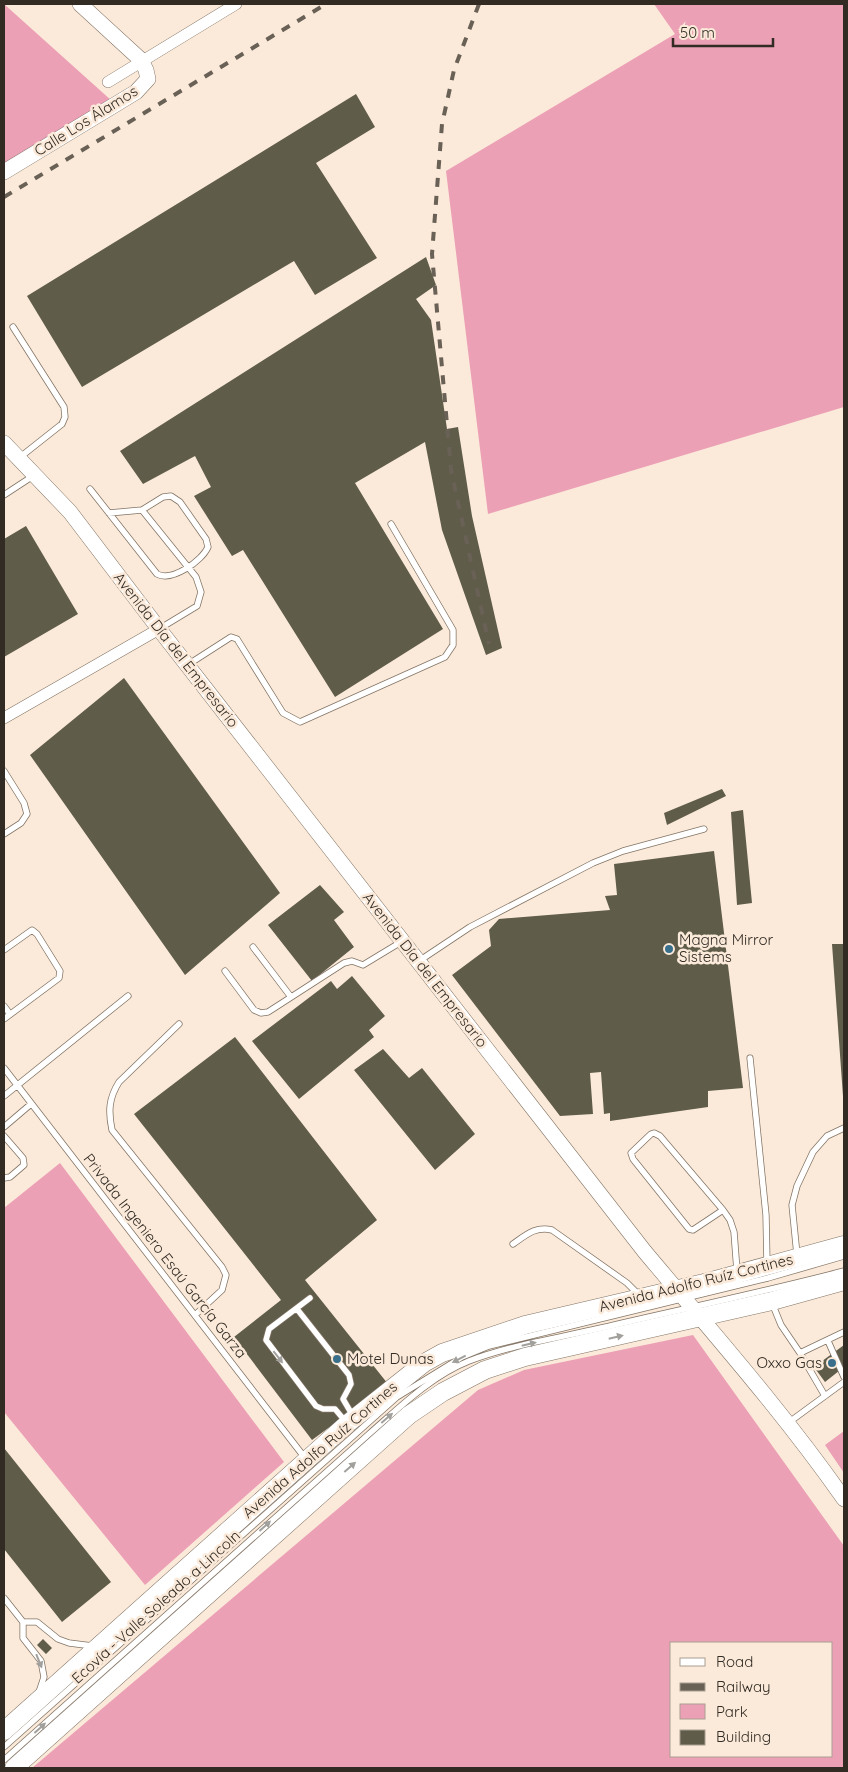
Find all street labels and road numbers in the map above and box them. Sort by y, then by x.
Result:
street label: Calle Los Álamos [30,81,141,160]
street label: Avenida Día del Empresario [110,568,243,731]
street label: Avenida Día del Empresario [359,888,492,1051]
street label: Privada Ingeniero Esaú García Garza [80,1150,251,1362]
street label: Avenida Adolfo Ruíz Cortines [597,1249,795,1316]
street label: Avenida Adolfo Ruíz Cortines [238,1377,401,1522]
street label: Ecovía - Valle Soleado a Lincoln [67,1526,244,1687]

